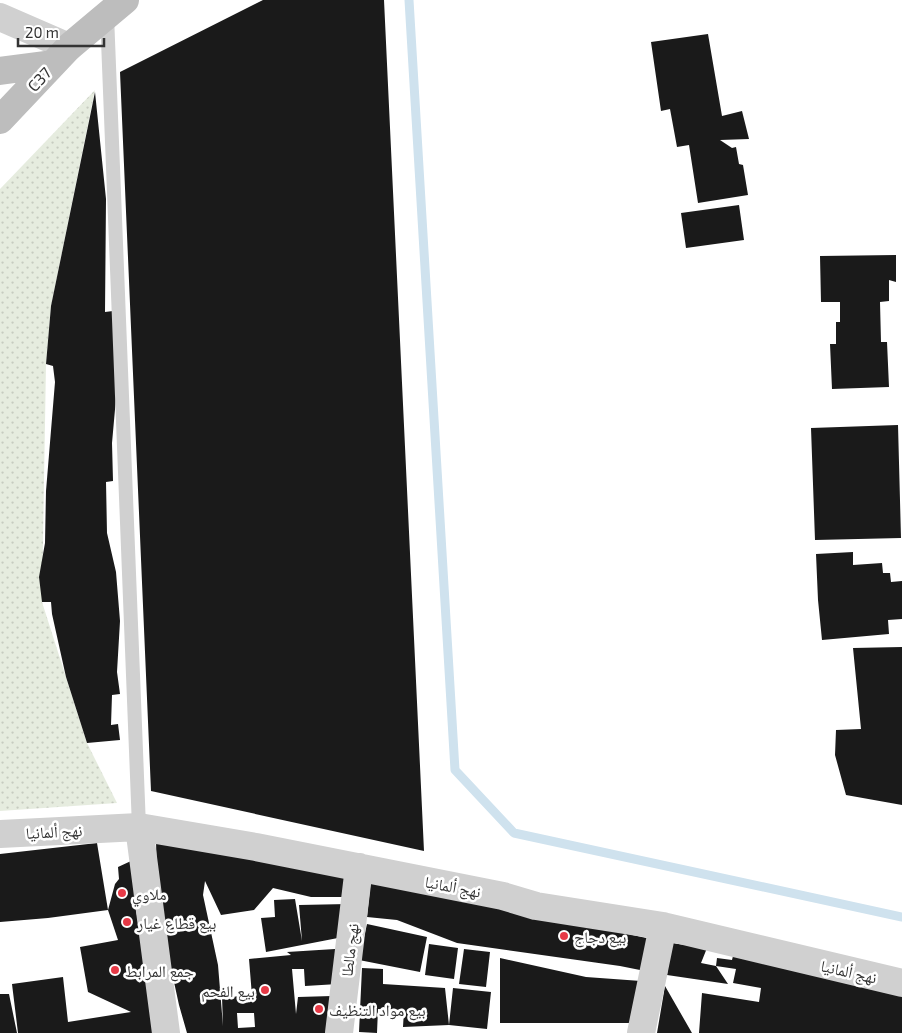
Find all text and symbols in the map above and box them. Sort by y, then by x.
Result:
scale bar [18,15,104,47]
text: 20 m [25,23,59,41]
street label: C37 [23,63,55,95]
street label: نهج ألمانيا [25,820,83,844]
street label: نهج ألمانيا [423,871,483,903]
place label: ملاوي [132,884,166,907]
marker: ملاوي [116,887,128,899]
place label: بيع قطاع غيار [136,913,217,934]
marker: بيع قطاع غيار [121,916,133,928]
street label: نهج مالطا [336,922,364,978]
place label: بيع دجاج [574,927,626,948]
marker: بيع دجاج [558,930,570,942]
street label: نهج ألمانيا [819,955,879,989]
place label: جمع المرابط [125,961,194,982]
marker: جمع المرابط [109,964,121,976]
place label: بيع الفحم [201,981,255,1002]
marker: بيع الفحم [259,984,271,996]
place label: بيع مواد التنظيف [329,1000,426,1021]
marker: بيع مواد التنظيف [313,1003,325,1015]

